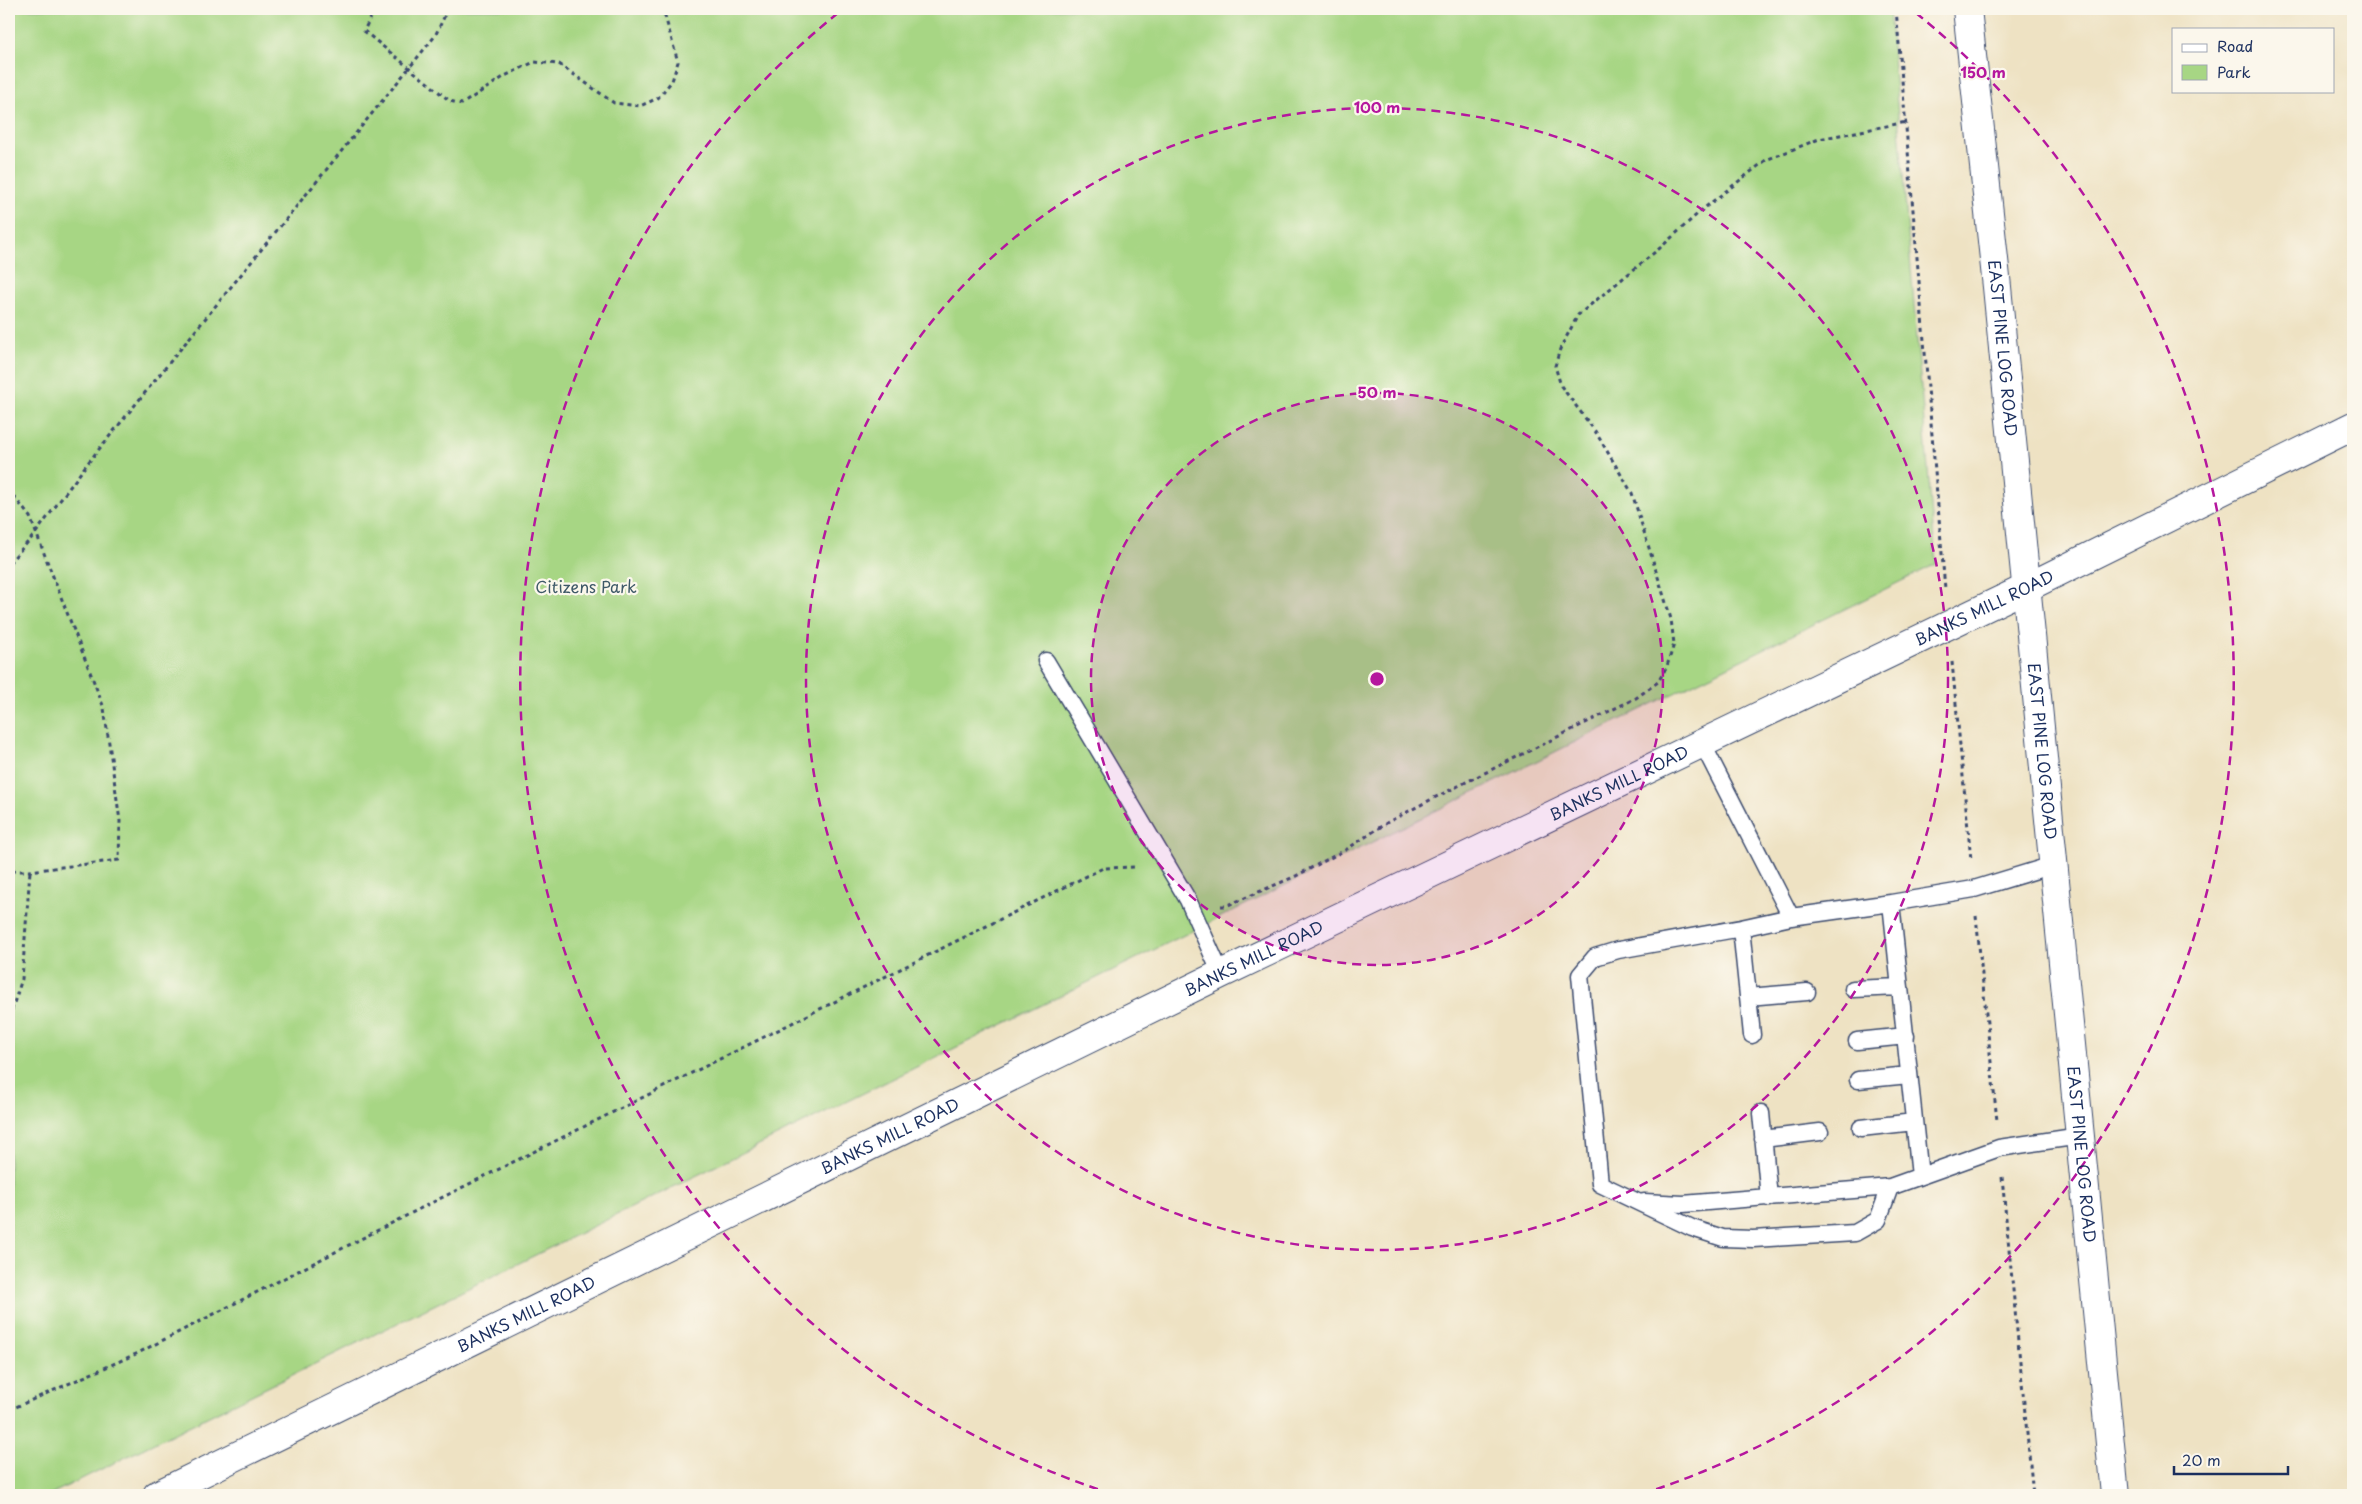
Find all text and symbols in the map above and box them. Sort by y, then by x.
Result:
legend [2172,28,2334,92]
text: Road [2217,34,2253,57]
text: 150 m [1960,60,2006,83]
text: Park [2217,60,2251,83]
text: 100 m [1354,95,1400,118]
street label: EAST PINE LOG ROAD [1983,258,2025,437]
text: 50 m [1358,380,1396,403]
street label: BANKS MILL ROAD [1910,563,2057,651]
park label: Citizens Park [535,574,637,598]
street label: EAST PINE LOG ROAD [2023,662,2064,840]
centre of rings [1368,670,1386,688]
street label: BANKS MILL ROAD [1545,739,1692,826]
street label: BANKS MILL ROAD [1180,914,1327,1001]
street label: EAST PINE LOG ROAD [2062,1065,2103,1244]
street label: BANKS MILL ROAD [816,1091,963,1180]
street label: BANKS MILL ROAD [452,1269,599,1358]
scale bar [2174,1444,2288,1476]
text: 20 m [2182,1448,2221,1471]

